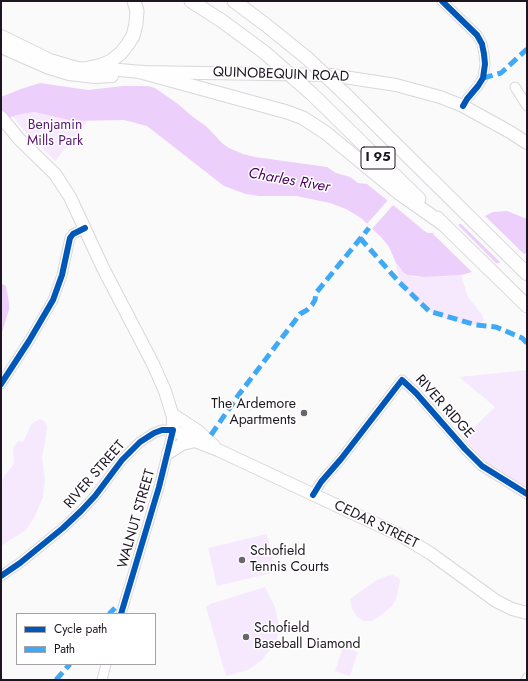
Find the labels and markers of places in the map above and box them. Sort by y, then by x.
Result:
place label: The Ardemore Apartments [211,397,296,430]
marker: The Ardemore Apartments [299,408,309,418]
place label: Schofield Tennis Courts [250,544,329,576]
marker: Schofield Tennis Courts [237,555,247,565]
place label: Schofield Baseball Diamond [254,621,361,654]
marker: Schofield Baseball Diamond [241,632,251,642]

